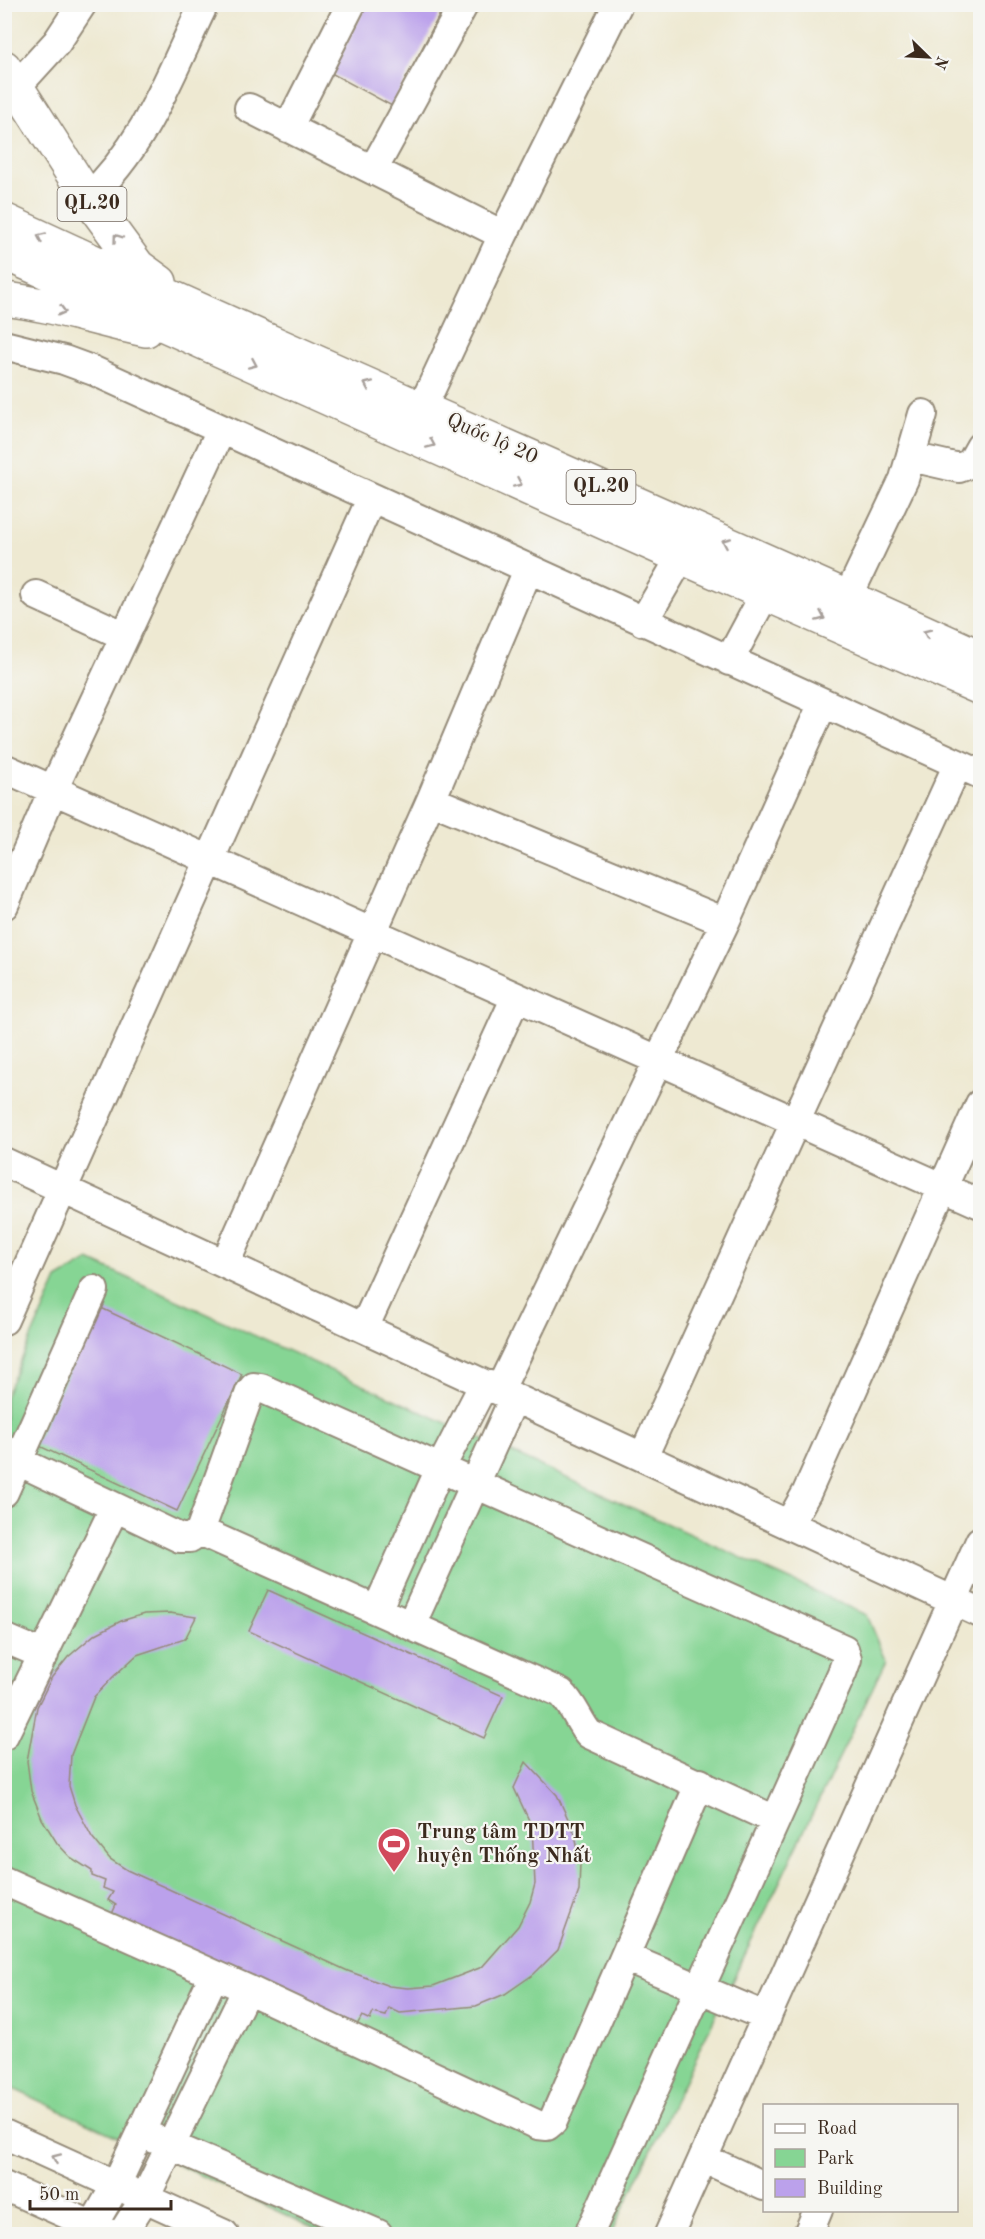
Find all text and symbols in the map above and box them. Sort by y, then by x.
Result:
north arrow [898,27,958,87]
text: N [930,53,950,72]
road number: QL.20 [58,187,127,221]
one-way arrow [37,233,48,245]
one-way arrow [113,233,124,244]
one-way arrow [56,304,66,316]
one-way arrow [247,356,258,368]
one-way arrow [364,380,375,392]
street label: Quốc lộ 20 [443,409,541,468]
one-way arrow [424,436,435,448]
road number: QL.20 [566,470,636,504]
one-way arrow [512,476,523,488]
one-way arrow [721,537,732,549]
one-way arrow [814,610,825,622]
one-way arrow [923,628,934,640]
place label: Trung tâm TDTT huyện Thống Nhất [417,1822,591,1867]
sports icon: Trung tâm TDTT huyện Thống Nhất [376,1826,412,1873]
legend [763,2104,958,2212]
text: Road [817,2120,857,2138]
text: Park [817,2150,854,2168]
one-way arrow [52,2153,63,2165]
scale bar [30,2173,171,2211]
text: Building [817,2180,883,2198]
text: 50 m [39,2186,79,2204]

